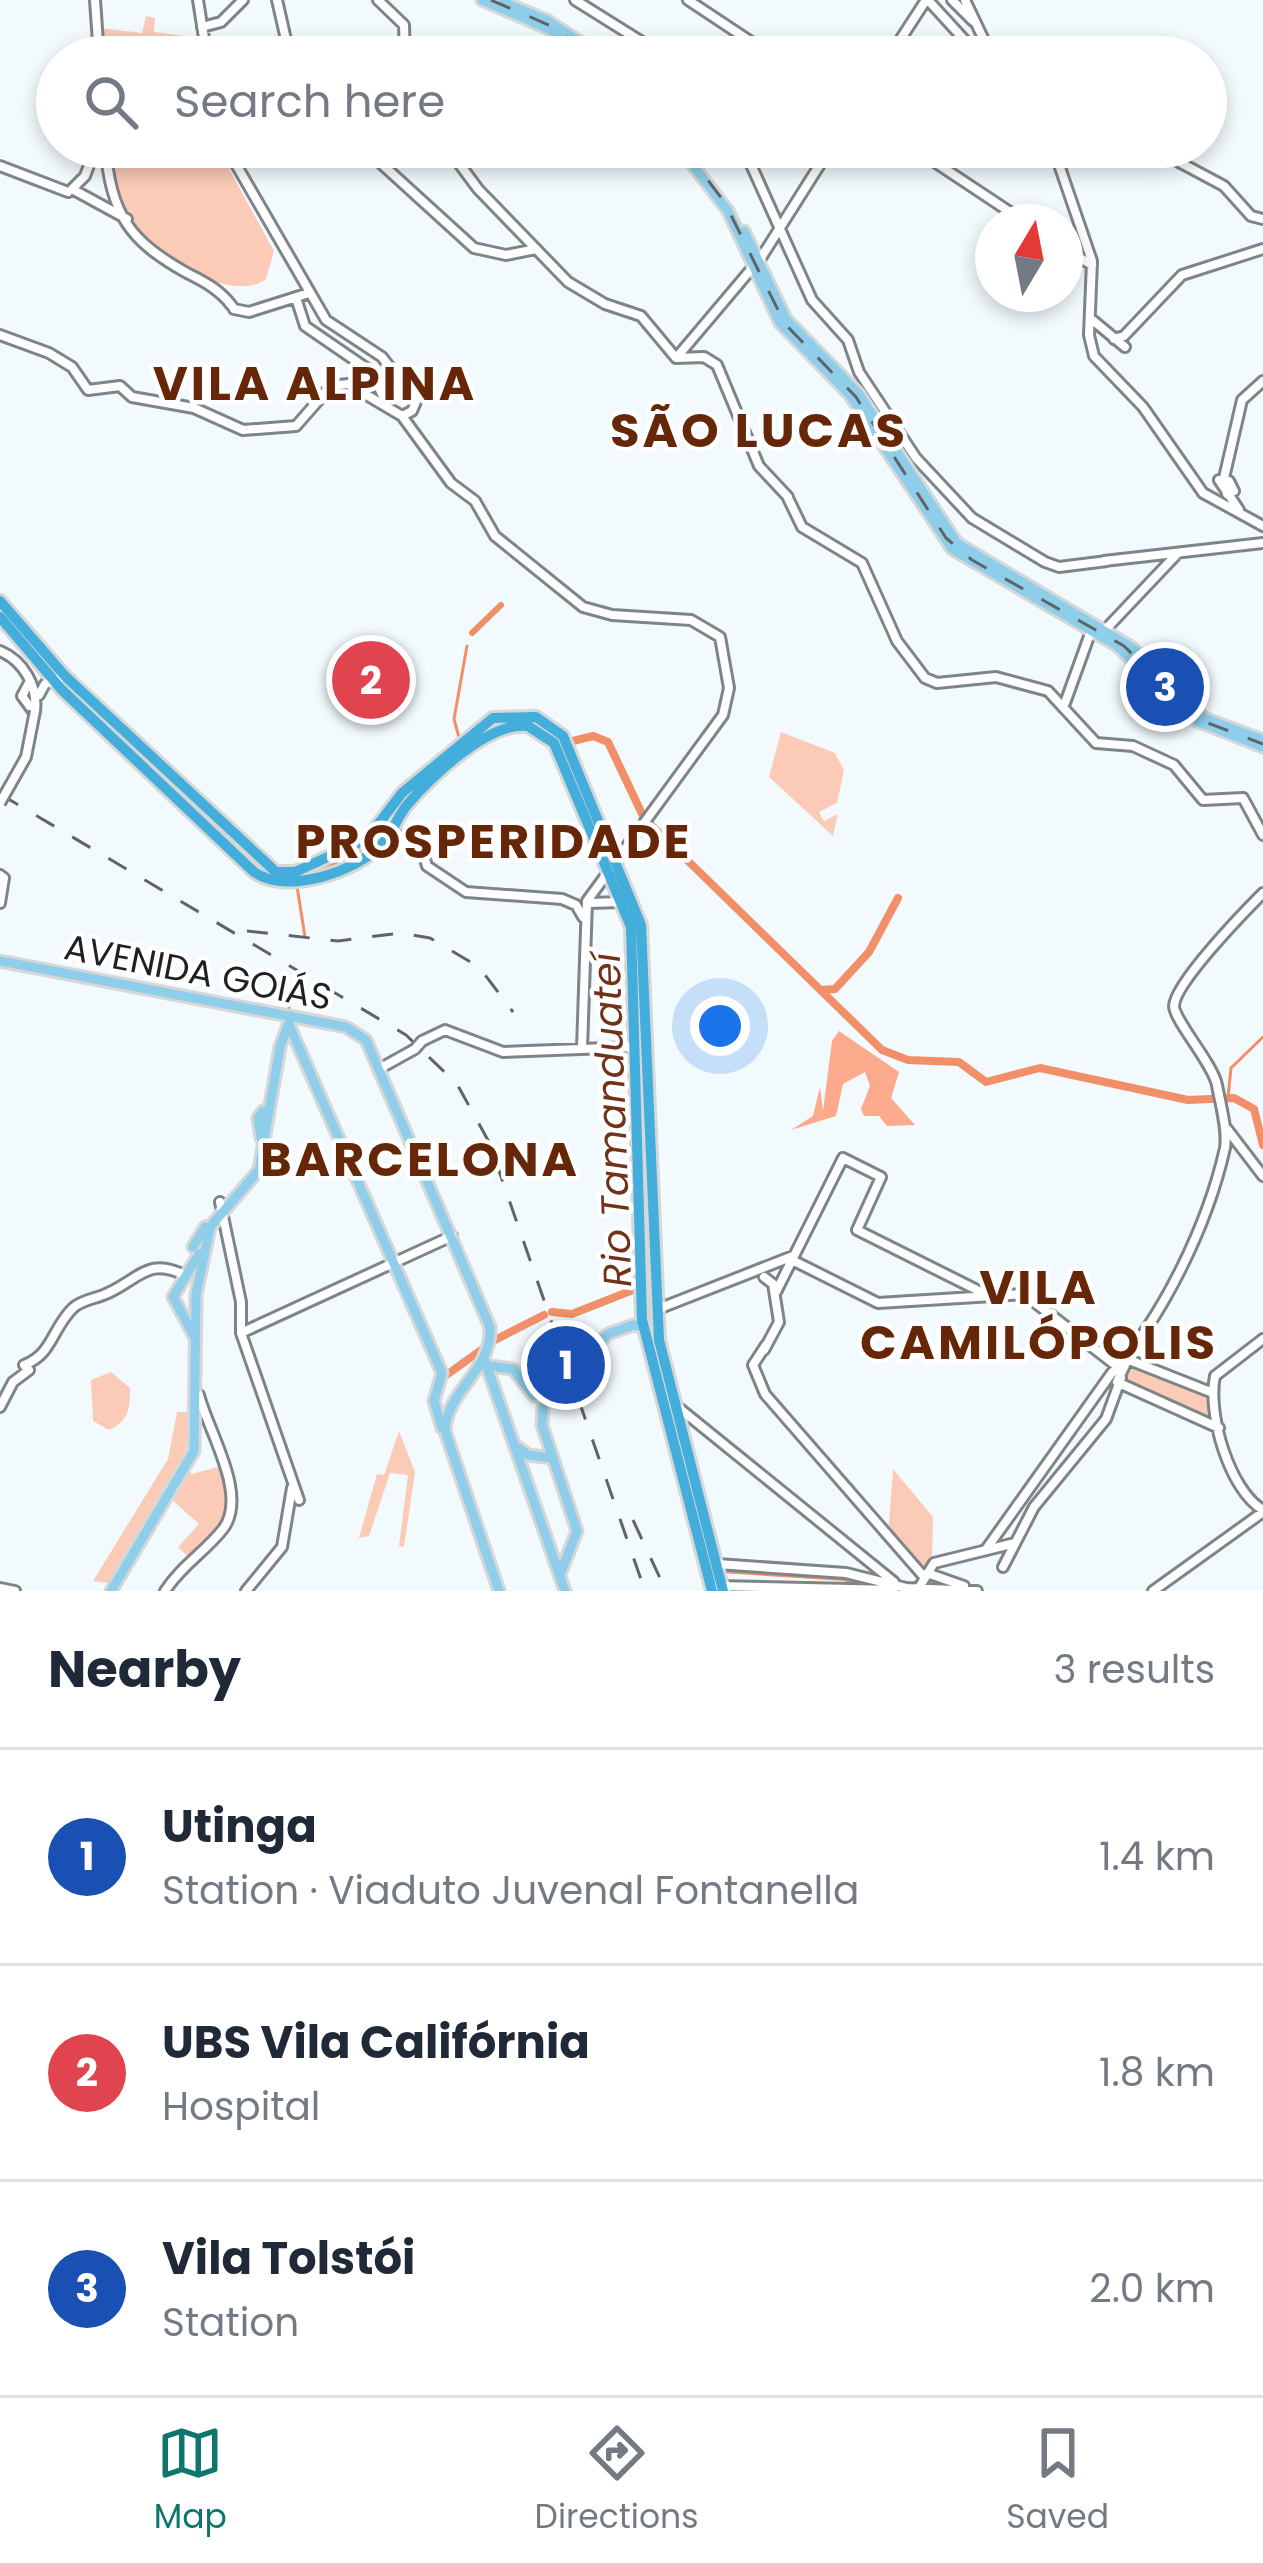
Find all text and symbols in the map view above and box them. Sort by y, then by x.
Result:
search box [36,36,1227,168]
icon: search [78,69,144,135]
text: Search here [174,70,445,133]
north arrow [975,204,1083,312]
district label: VILA ALPINA [153,350,477,417]
district label: SÃO LUCAS [610,397,908,464]
pin: 2 [332,635,410,725]
pin: 3 [1126,642,1204,732]
district label: PROSPERIDADE [295,808,693,875]
street label: AVENIDA GOIÁS [60,921,336,1023]
water label: Rio Tamanduateí [579,948,645,1288]
your location [690,996,750,1056]
district label: BARCELONA [260,1126,580,1193]
district label: VILA CAMILÓPOLIS [860,1254,1218,1376]
pin: 1 [527,1320,605,1410]
text: Nearby [48,1633,241,1705]
text: 3 results [1053,1642,1215,1697]
text: Utinga [162,1795,317,1858]
text: 1 [80,1829,94,1884]
text: 1.4 km [1099,1829,1215,1884]
text: Station · Viaduto Juvenal Fontanella [162,1863,859,1918]
text: UBS Vila Califórnia [162,2011,590,2074]
text: 2 [76,2045,98,2100]
text: 1.8 km [1099,2045,1215,2100]
text: Hospital [162,2079,320,2134]
text: Vila Tolstói [162,2227,415,2290]
text: 3 [75,2261,99,2316]
text: 2.0 km [1089,2261,1215,2316]
text: Station [162,2295,299,2350]
tab: Map [154,2420,227,2542]
tab: Directions [535,2420,698,2542]
tab: Saved [1006,2420,1109,2542]

